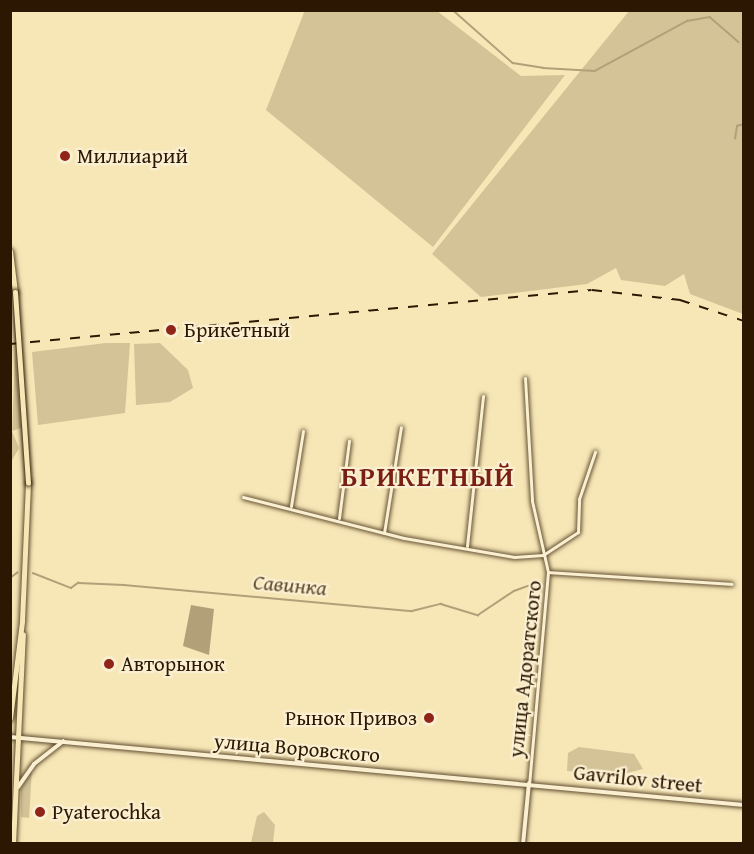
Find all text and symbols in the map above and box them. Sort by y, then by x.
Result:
place label: Миллиарий [77,143,188,169]
marker: Миллиарий [58,149,72,163]
place label: Брикетный [184,317,290,343]
marker: Брикетный [162,321,180,339]
district label: БРИКЕТНЫЙ [341,461,515,493]
water label: Савинка [252,569,328,601]
street label: улица Адоратского [503,579,547,759]
place label: Авторынок [121,651,225,677]
marker: Авторынок [102,657,116,671]
place label: Рынок Привоз [285,705,417,731]
marker: Рынок Привоз [422,711,436,725]
street label: улица Воровского [213,728,381,768]
street label: Gavrilov street [572,760,704,798]
place label: Pyaterochka [52,799,161,825]
marker: Pyaterochka [33,805,47,819]

